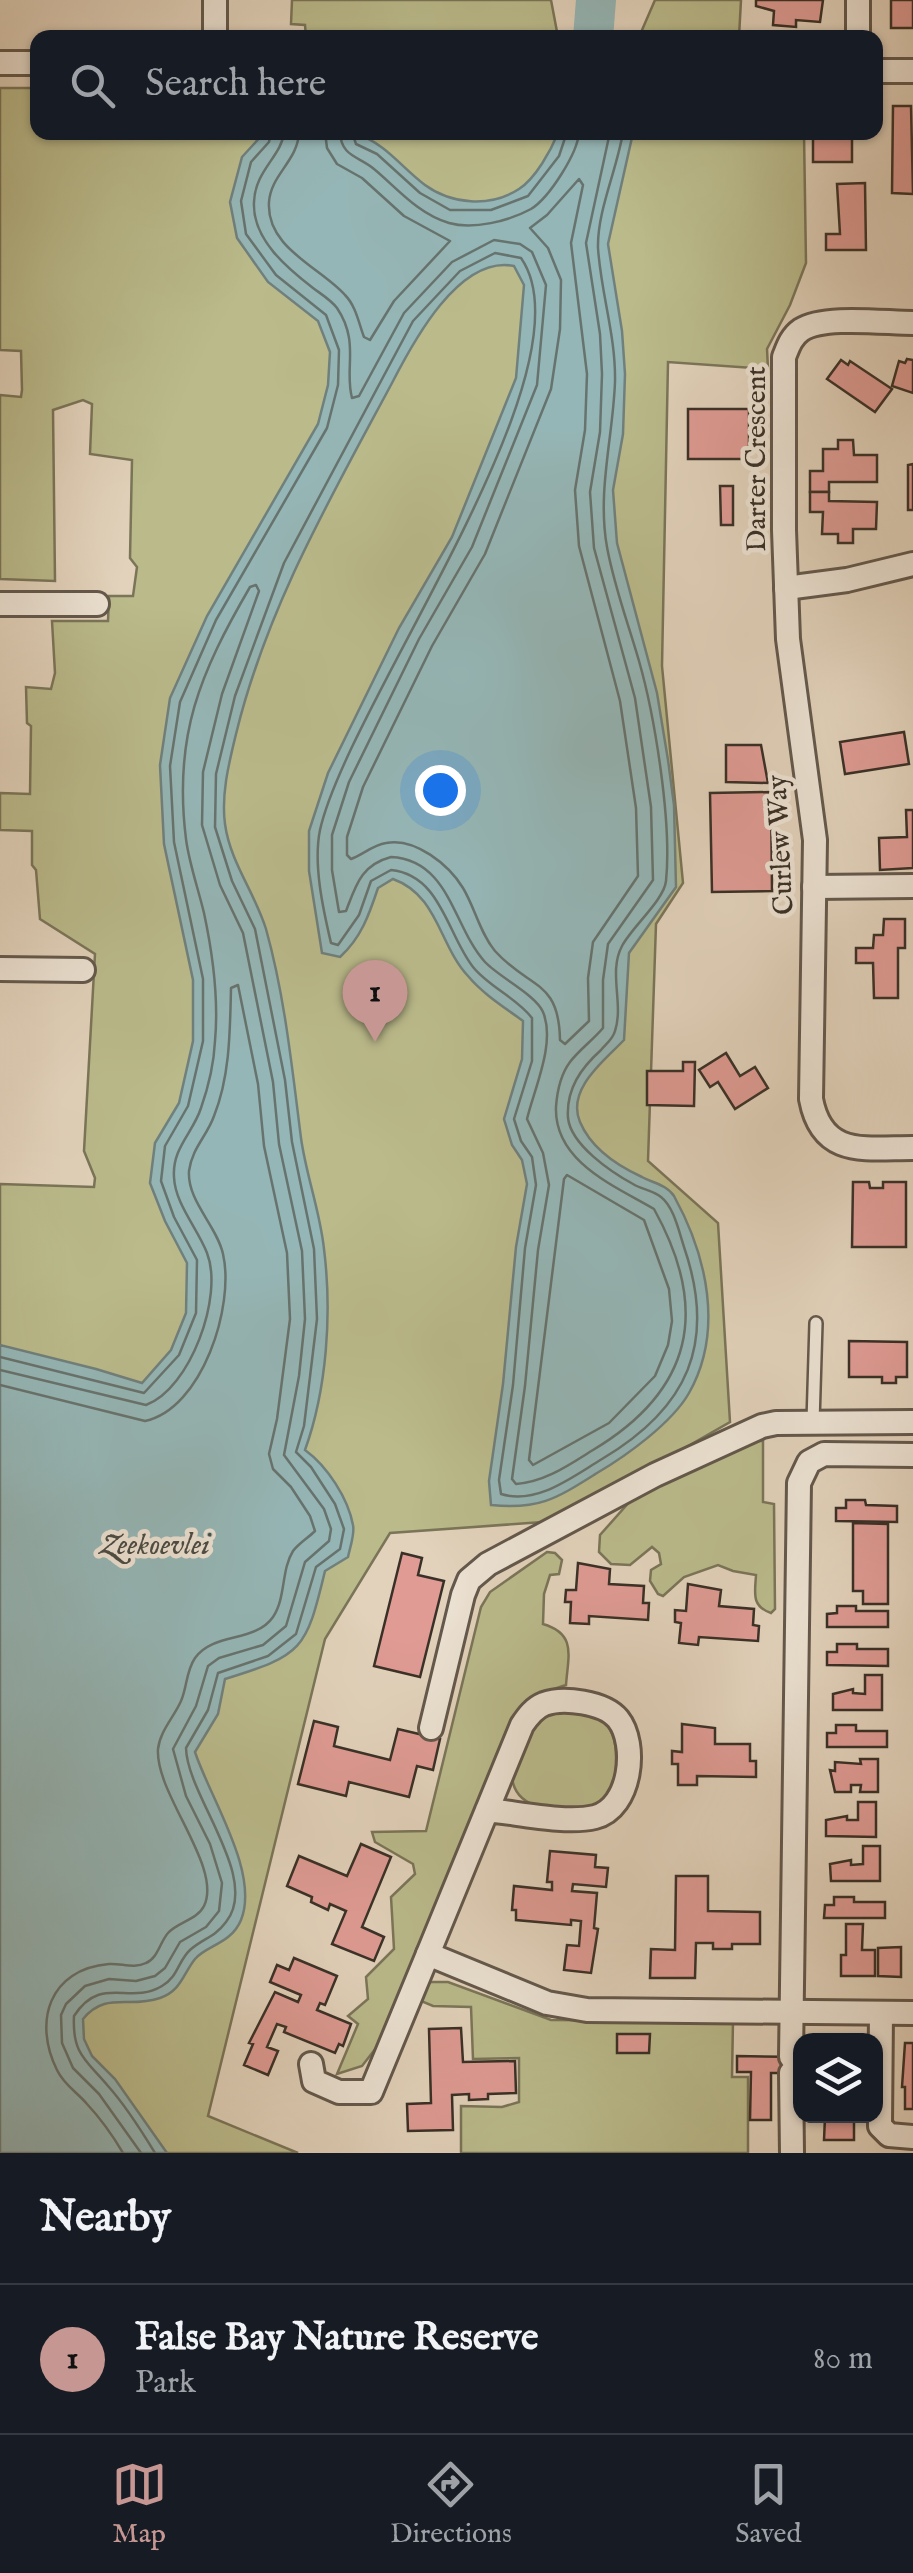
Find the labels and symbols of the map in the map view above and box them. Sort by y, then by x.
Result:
street label: Darter Crescent [740,366,775,552]
your location [415,765,466,816]
street label: Curlew Way [760,774,803,916]
pin: 1 [342,960,408,1042]
water label: Zeekoevlei [97,1527,212,1565]

